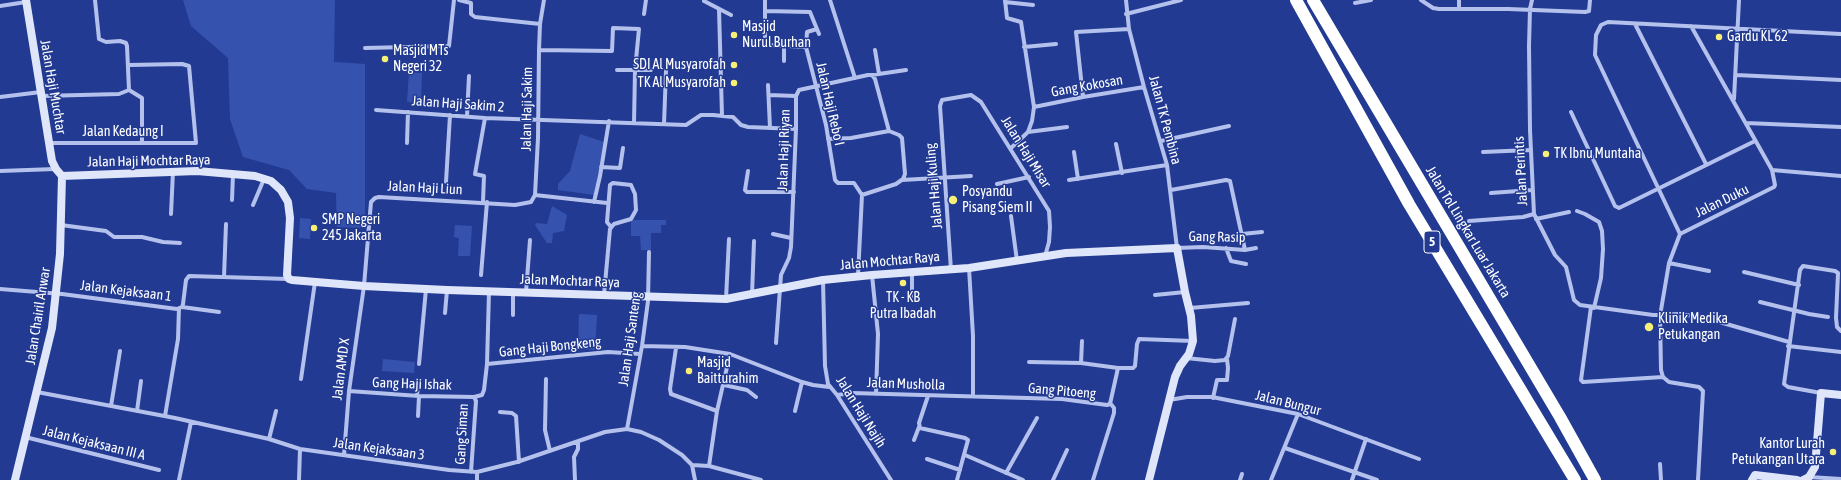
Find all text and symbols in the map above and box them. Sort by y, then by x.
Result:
place label: Masjid Nurul Burhan [742,19,811,52]
place label: Gardu KL 62 [1727,29,1788,45]
marker: Masjid Nurul Burhan [729,30,739,40]
marker: Gardu KL 62 [1714,32,1724,42]
street label: Jalan Haji Muchtar [36,38,70,136]
place label: Masjid MTs Negeri 32 [393,43,448,76]
marker: Masjid MTs Negeri 32 [380,54,390,64]
place label: SDI Al Musyarofah [633,57,726,73]
marker: SDI Al Musyarofah [729,60,739,70]
street label: Jalan Haji Rebo I [812,61,848,147]
street label: Jalan Haji Sakim [518,67,536,151]
street label: Gang Kokosan [1050,71,1124,101]
street label: Jalan TK Pembina [1145,74,1185,166]
place label: TK Al Musyarofah [637,75,726,91]
marker: TK Al Musyarofah [729,78,739,88]
street label: Jalan Haji Sakim 2 [411,92,505,116]
street label: Jalan Haji Riyan [774,109,794,191]
street label: Jalan Haji Misar [997,113,1055,191]
street label: Jalan Kedaung I [83,124,163,140]
street label: Jalan Perintis [1511,136,1531,206]
street label: Jalan Haji Kuling [922,142,946,230]
place label: TK Ibnu Muntaha [1554,146,1641,162]
marker: TK Ibnu Muntaha [1541,149,1551,159]
street label: Jalan Haji Mochtar Raya [87,152,211,170]
street label: Jalan Tol Lingkar Luar Jakarta [1422,163,1514,301]
street label: Jalan Haji Liun [387,178,463,198]
street label: Jalan Duku [1693,181,1751,221]
place label: Posyandu Pisang Siem II [962,184,1033,216]
marker: Posyandu Pisang Siem II [947,194,959,206]
place label: SMP Negeri 245 Jakarta [322,212,382,244]
marker: SMP Negeri 245 Jakarta [309,223,319,233]
street label: Gang Rasip [1188,228,1246,246]
road number: 5 [1424,231,1440,253]
street label: Jalan Mochtar Raya [839,248,941,274]
street label: Jalan Chairil Anwar [22,266,54,366]
street label: Jalan Mochtar Raya [520,271,620,291]
street label: Jalan Kejaksaan 1 [79,277,173,305]
marker: TK - KB Putra Ibadah [898,278,908,288]
place label: TK - KB Putra Ibadah [870,290,936,322]
street label: Jalan Haji Santeng [615,291,645,387]
place label: Klinik Medika Petukangan [1658,311,1728,344]
marker: Klinik Medika Petukangan [1643,321,1655,333]
street label: Gang Haji Bongkeng [498,333,602,361]
street label: Jalan AMD X [329,337,353,401]
place label: Masjid Baitturahim [697,355,759,388]
marker: Masjid Baitturahim [684,366,694,376]
street label: Jalan Haji Najih [832,373,890,451]
street label: Gang Haji Ishak [372,374,452,394]
street label: Jalan Musholla [867,374,945,394]
street label: Gang Pitoeng [1027,380,1097,402]
street label: Jalan Bungur [1253,387,1323,419]
street label: Gang Siman [452,403,472,465]
street label: Jalan Kejaksaan III A [41,422,147,464]
street label: Jalan Kejaksaan 3 [332,434,426,464]
place label: Kantor Lurah Petukangan Utara [1732,436,1825,468]
marker: Kantor Lurah Petukangan Utara [1828,447,1838,457]

